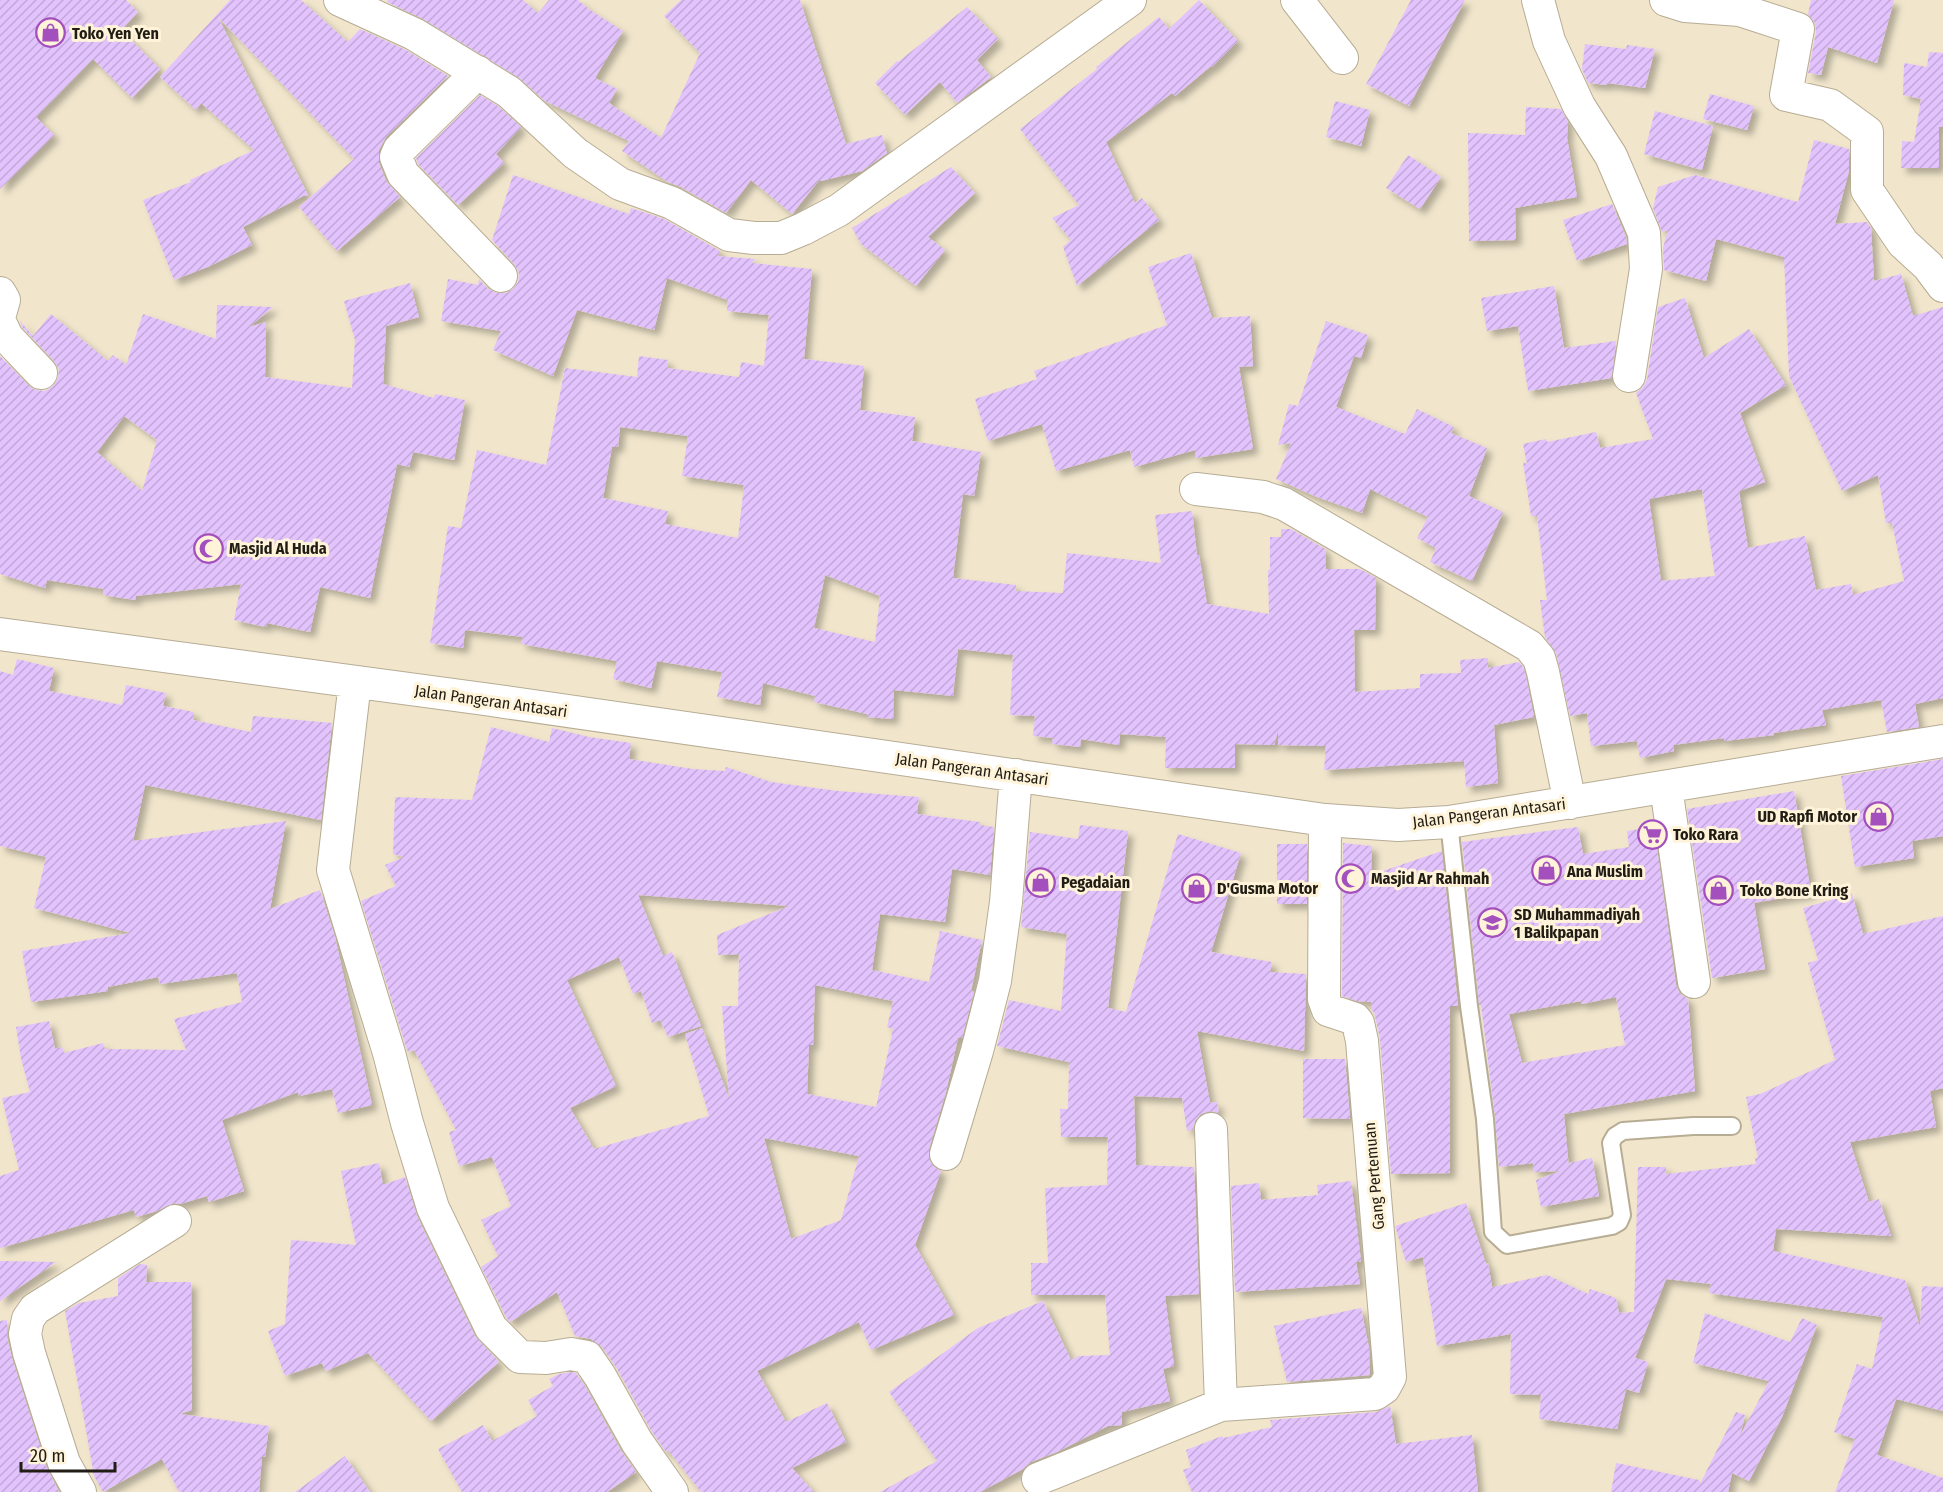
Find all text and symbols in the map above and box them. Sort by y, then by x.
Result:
shop icon: Toko Yen Yen [35,17,67,49]
place label: Toko Yen Yen [72,24,159,43]
mosque icon: Masjid Al Huda [192,532,224,564]
place label: Masjid Al Huda [229,539,327,558]
street label: Jalan Pangeran Antasari [413,681,569,721]
street label: Jalan Pangeran Antasari [894,749,1050,789]
street label: Jalan Pangeran Antasari [1411,794,1567,832]
shop icon: UD Rapfi Motor [1862,800,1894,832]
place label: UD Rapfi Motor [1757,807,1857,826]
supermarket icon: Toko Rara [1636,818,1668,850]
place label: Toko Rara [1673,825,1738,844]
shop icon: Ana Muslim [1530,855,1562,887]
mosque icon: Masjid Ar Rahmah [1334,862,1366,894]
place label: Ana Muslim [1566,862,1643,881]
shop icon: Pegadaian [1024,866,1056,898]
place label: Masjid Ar Rahmah [1371,869,1489,888]
shop icon: D'Gusma Motor [1180,872,1212,904]
place label: Pegadaian [1061,873,1130,892]
shop icon: Toko Bone Kring [1703,874,1735,906]
place label: D'Gusma Motor [1217,879,1318,898]
place label: Toko Bone Kring [1740,881,1848,900]
place label: SD Muhammadiyah 1 Balikpapan [1514,905,1640,942]
school or university icon: SD Muhammadiyah 1 Balikpapan [1477,907,1509,939]
street label: Gang Pertemuan [1360,1121,1388,1231]
scale bar [21,1435,116,1473]
text: 20 m [30,1445,65,1467]

